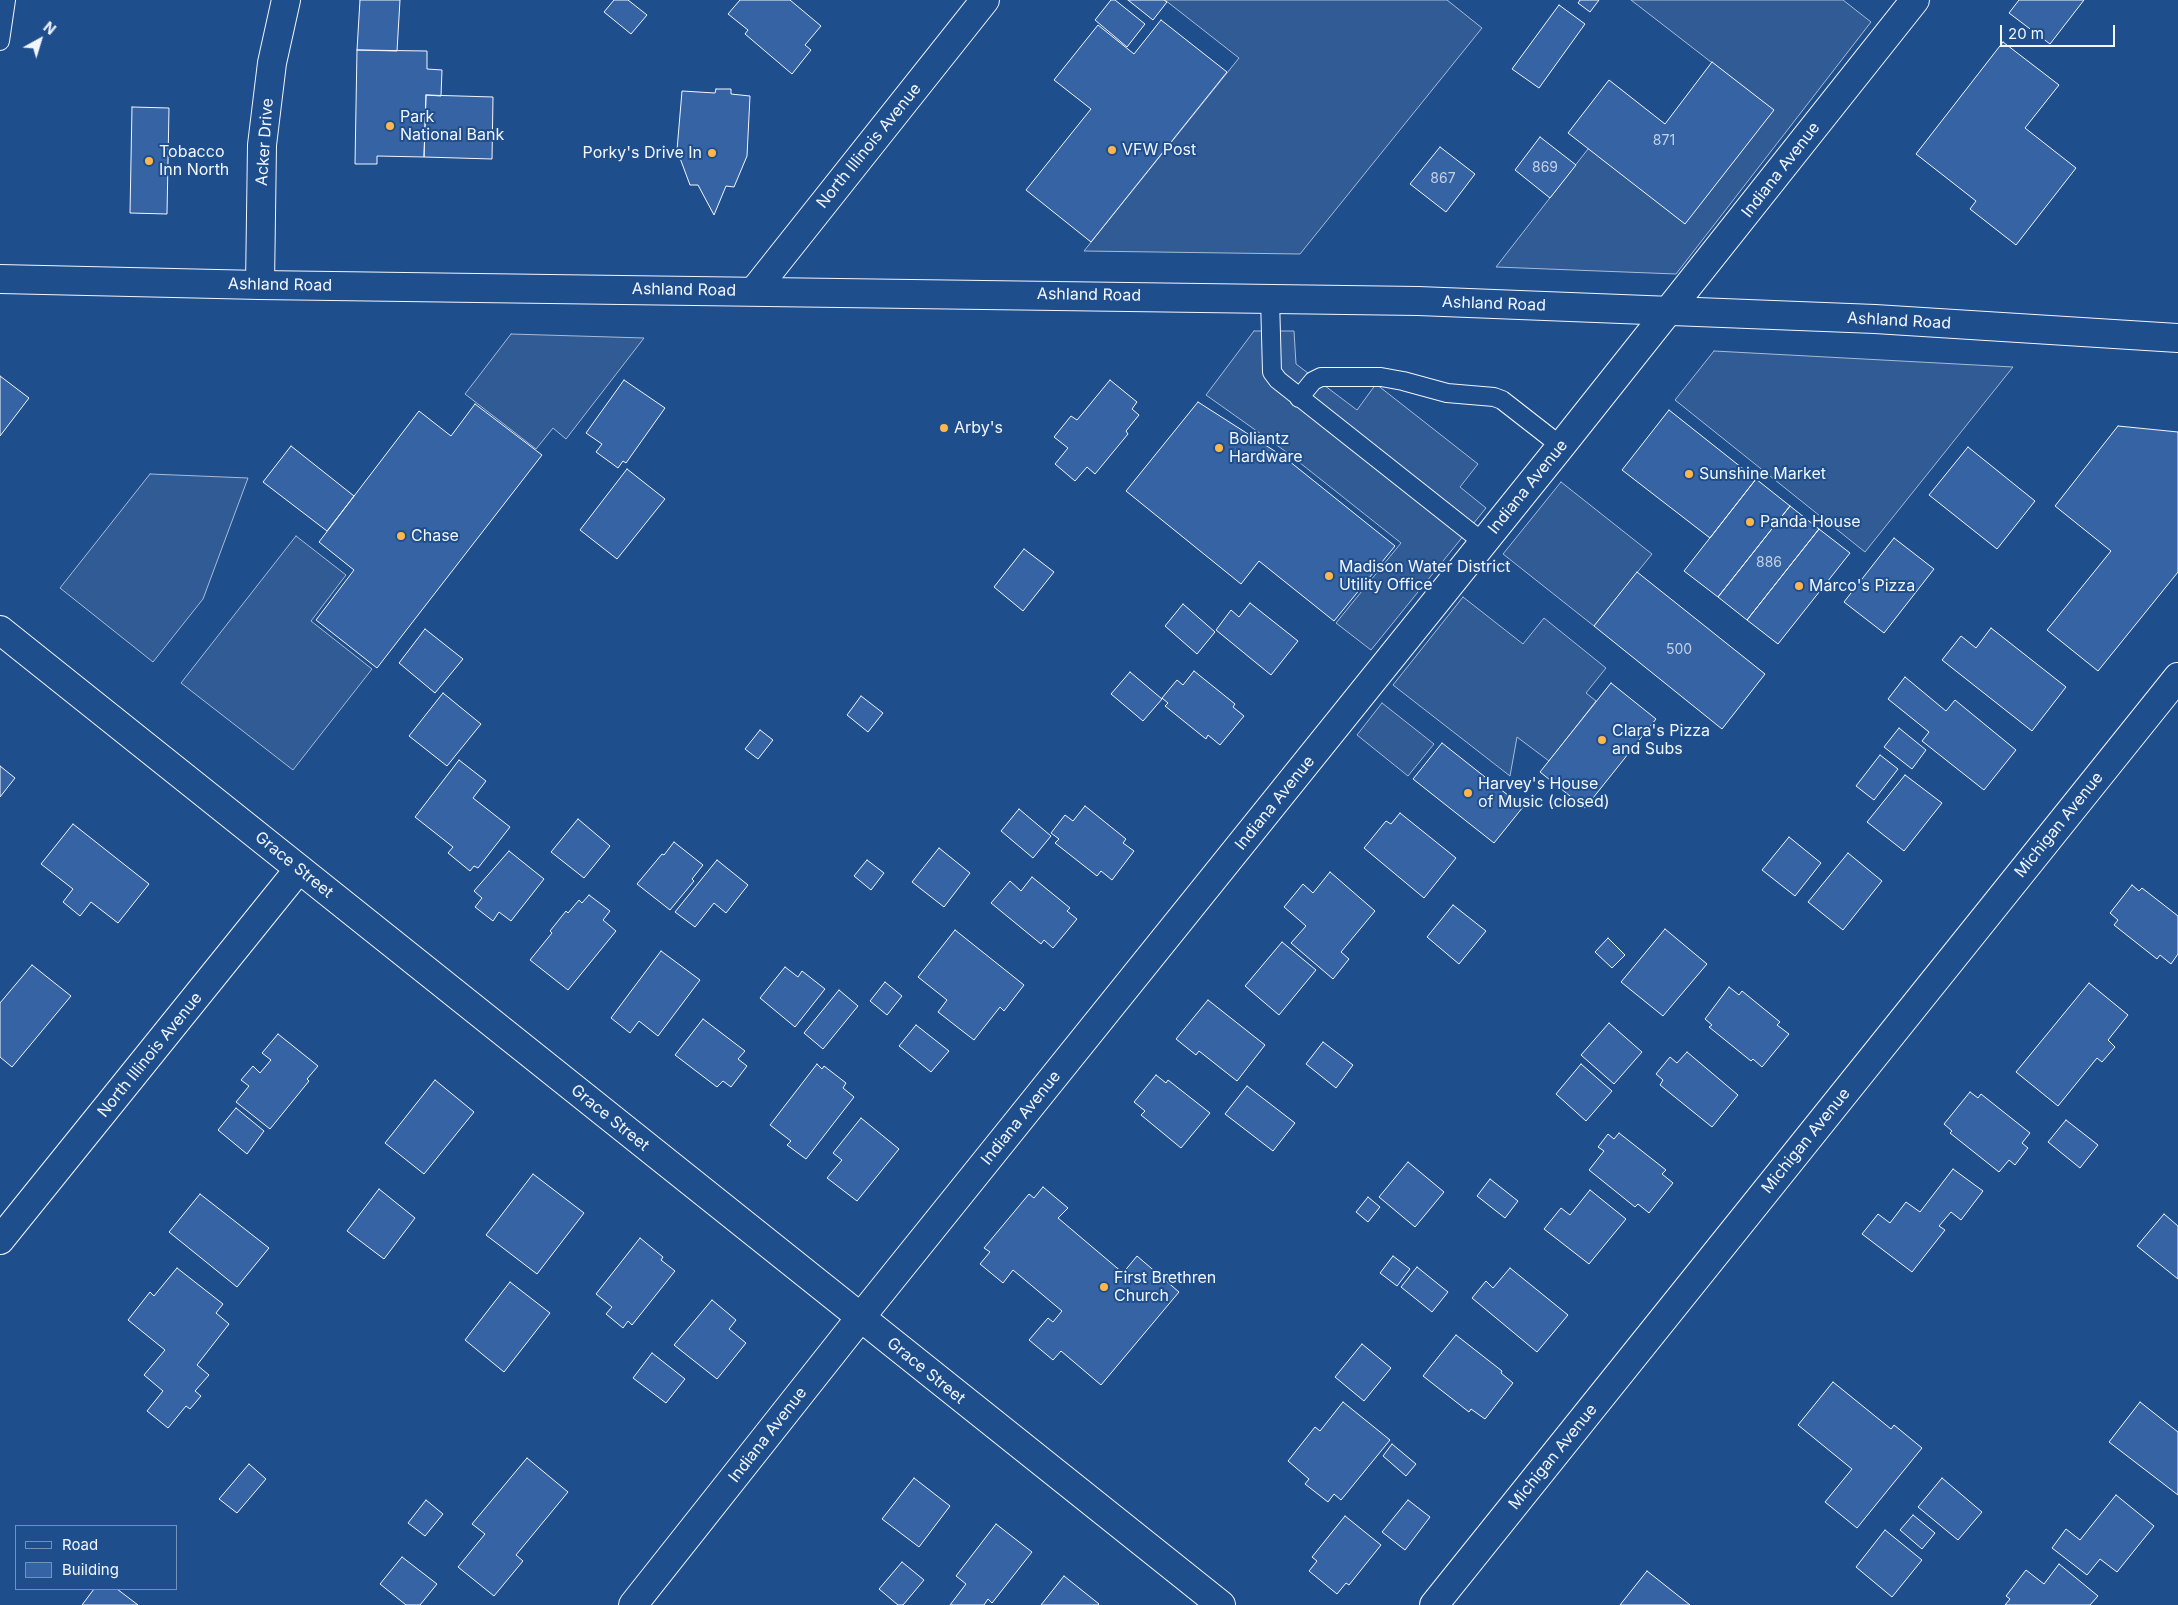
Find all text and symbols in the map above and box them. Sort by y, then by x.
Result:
north arrow [15,15,65,65]
scale bar [2003,15,2118,47]
text: N [40,18,59,38]
text: 20 m [2008,24,2044,43]
street label: North Illinois Avenue [813,80,925,212]
street label: Acker Drive [252,97,278,187]
place label: Park National Bank [400,107,504,145]
street label: Indiana Avenue [1738,119,1824,221]
marker: Park National Bank [384,120,396,132]
house number: 871 [1653,133,1675,149]
place label: VFW Post [1122,140,1196,160]
place label: Tobacco Inn North [159,142,229,180]
place label: Porky's Drive In [583,143,702,163]
marker: VFW Post [1106,144,1118,156]
marker: Porky's Drive In [706,147,718,159]
marker: Tobacco Inn North [143,155,155,167]
house number: 869 [1532,160,1558,176]
house number: 867 [1430,171,1456,187]
street label: Ashland Road [228,274,332,296]
street label: Ashland Road [632,279,736,301]
street label: Ashland Road [1037,284,1141,306]
street label: Ashland Road [1442,293,1546,315]
street label: Ashland Road [1846,309,1952,333]
place label: Arby's [954,418,1003,438]
marker: Arby's [938,422,950,434]
place label: Boliantz Hardware [1229,429,1303,467]
street label: Indiana Avenue [1484,436,1572,538]
marker: Boliantz Hardware [1213,442,1225,454]
place label: Sunshine Market [1699,464,1826,484]
marker: Sunshine Market [1683,468,1695,480]
place label: Panda House [1760,512,1861,532]
marker: Panda House [1744,516,1756,528]
place label: Chase [411,526,459,546]
marker: Chase [395,530,407,542]
house number: 886 [1756,555,1782,571]
place label: Madison Water District Utility Office [1339,557,1511,595]
marker: Madison Water District Utility Office [1323,570,1335,582]
place label: Marco's Pizza [1809,576,1915,596]
marker: Marco's Pizza [1793,580,1805,592]
house number: 500 [1666,642,1692,658]
place label: Clara's Pizza and Subs [1612,721,1710,759]
marker: Clara's Pizza and Subs [1596,734,1608,746]
street label: Indiana Avenue [1231,752,1319,854]
street label: Michigan Avenue [2011,769,2107,881]
place label: Harvey's House of Music (closed) [1478,774,1610,812]
marker: Harvey's House of Music (closed) [1462,787,1474,799]
street label: Grace Street [251,828,337,902]
street label: North Illinois Avenue [94,989,206,1121]
street label: Indiana Avenue [977,1067,1065,1169]
street label: Grace Street [567,1081,653,1155]
street label: Michigan Avenue [1758,1085,1854,1197]
place label: First Brethren Church [1114,1268,1216,1306]
marker: First Brethren Church [1098,1281,1110,1293]
street label: Grace Street [883,1334,969,1408]
street label: Indiana Avenue [725,1384,811,1486]
street label: Michigan Avenue [1505,1401,1601,1513]
legend [15,1525,178,1590]
text: Road [62,1535,98,1554]
text: Building [62,1560,119,1579]

